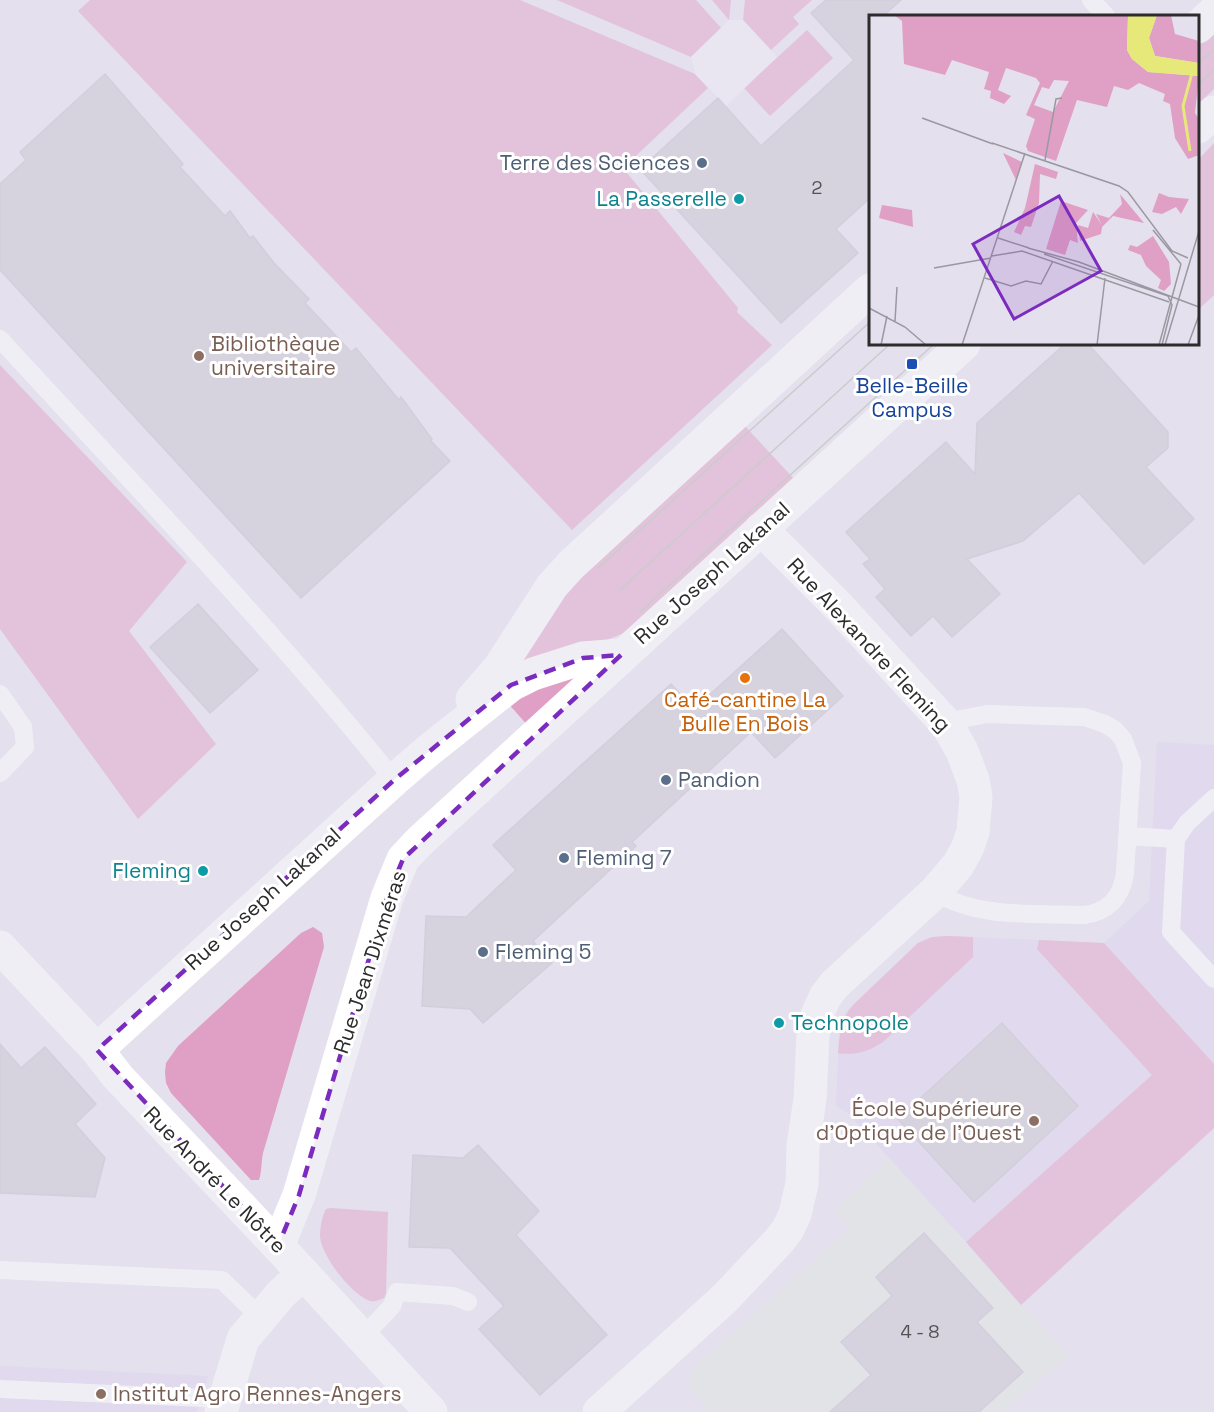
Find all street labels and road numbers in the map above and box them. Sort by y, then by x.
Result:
street label: Rue Joseph Lakanal [628,495,795,650]
street label: Rue Alexandre Fleming [782,552,957,737]
street label: Rue Joseph Lakanal [179,821,346,976]
street label: Rue Jean Dixméras [327,867,412,1057]
street label: Rue André Le Nôtre [138,1100,292,1259]

